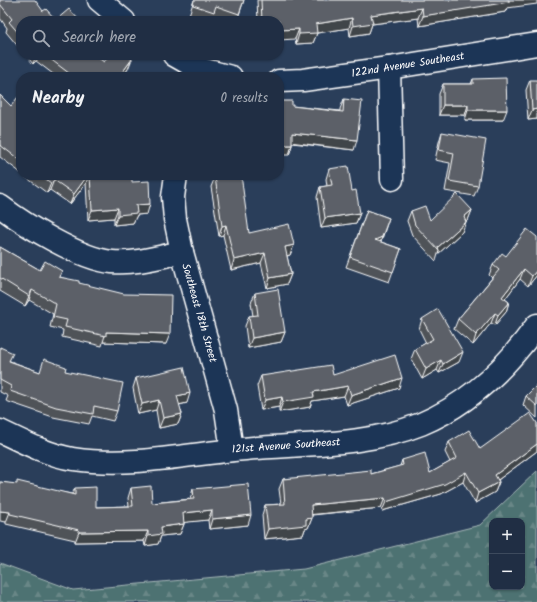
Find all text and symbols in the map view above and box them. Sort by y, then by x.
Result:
search box [16,16,284,60]
text: Search here [62,26,136,50]
icon: search [30,27,52,49]
street label: 122nd Avenue Southeast [350,47,466,83]
text: Nearby [32,85,84,112]
text: 0 results [221,88,268,109]
street label: Southeast 18th Street [176,261,222,365]
street label: 121st Avenue Southeast [231,433,342,459]
map controls [489,518,525,590]
button: + [489,518,525,554]
button: − [489,554,525,590]

